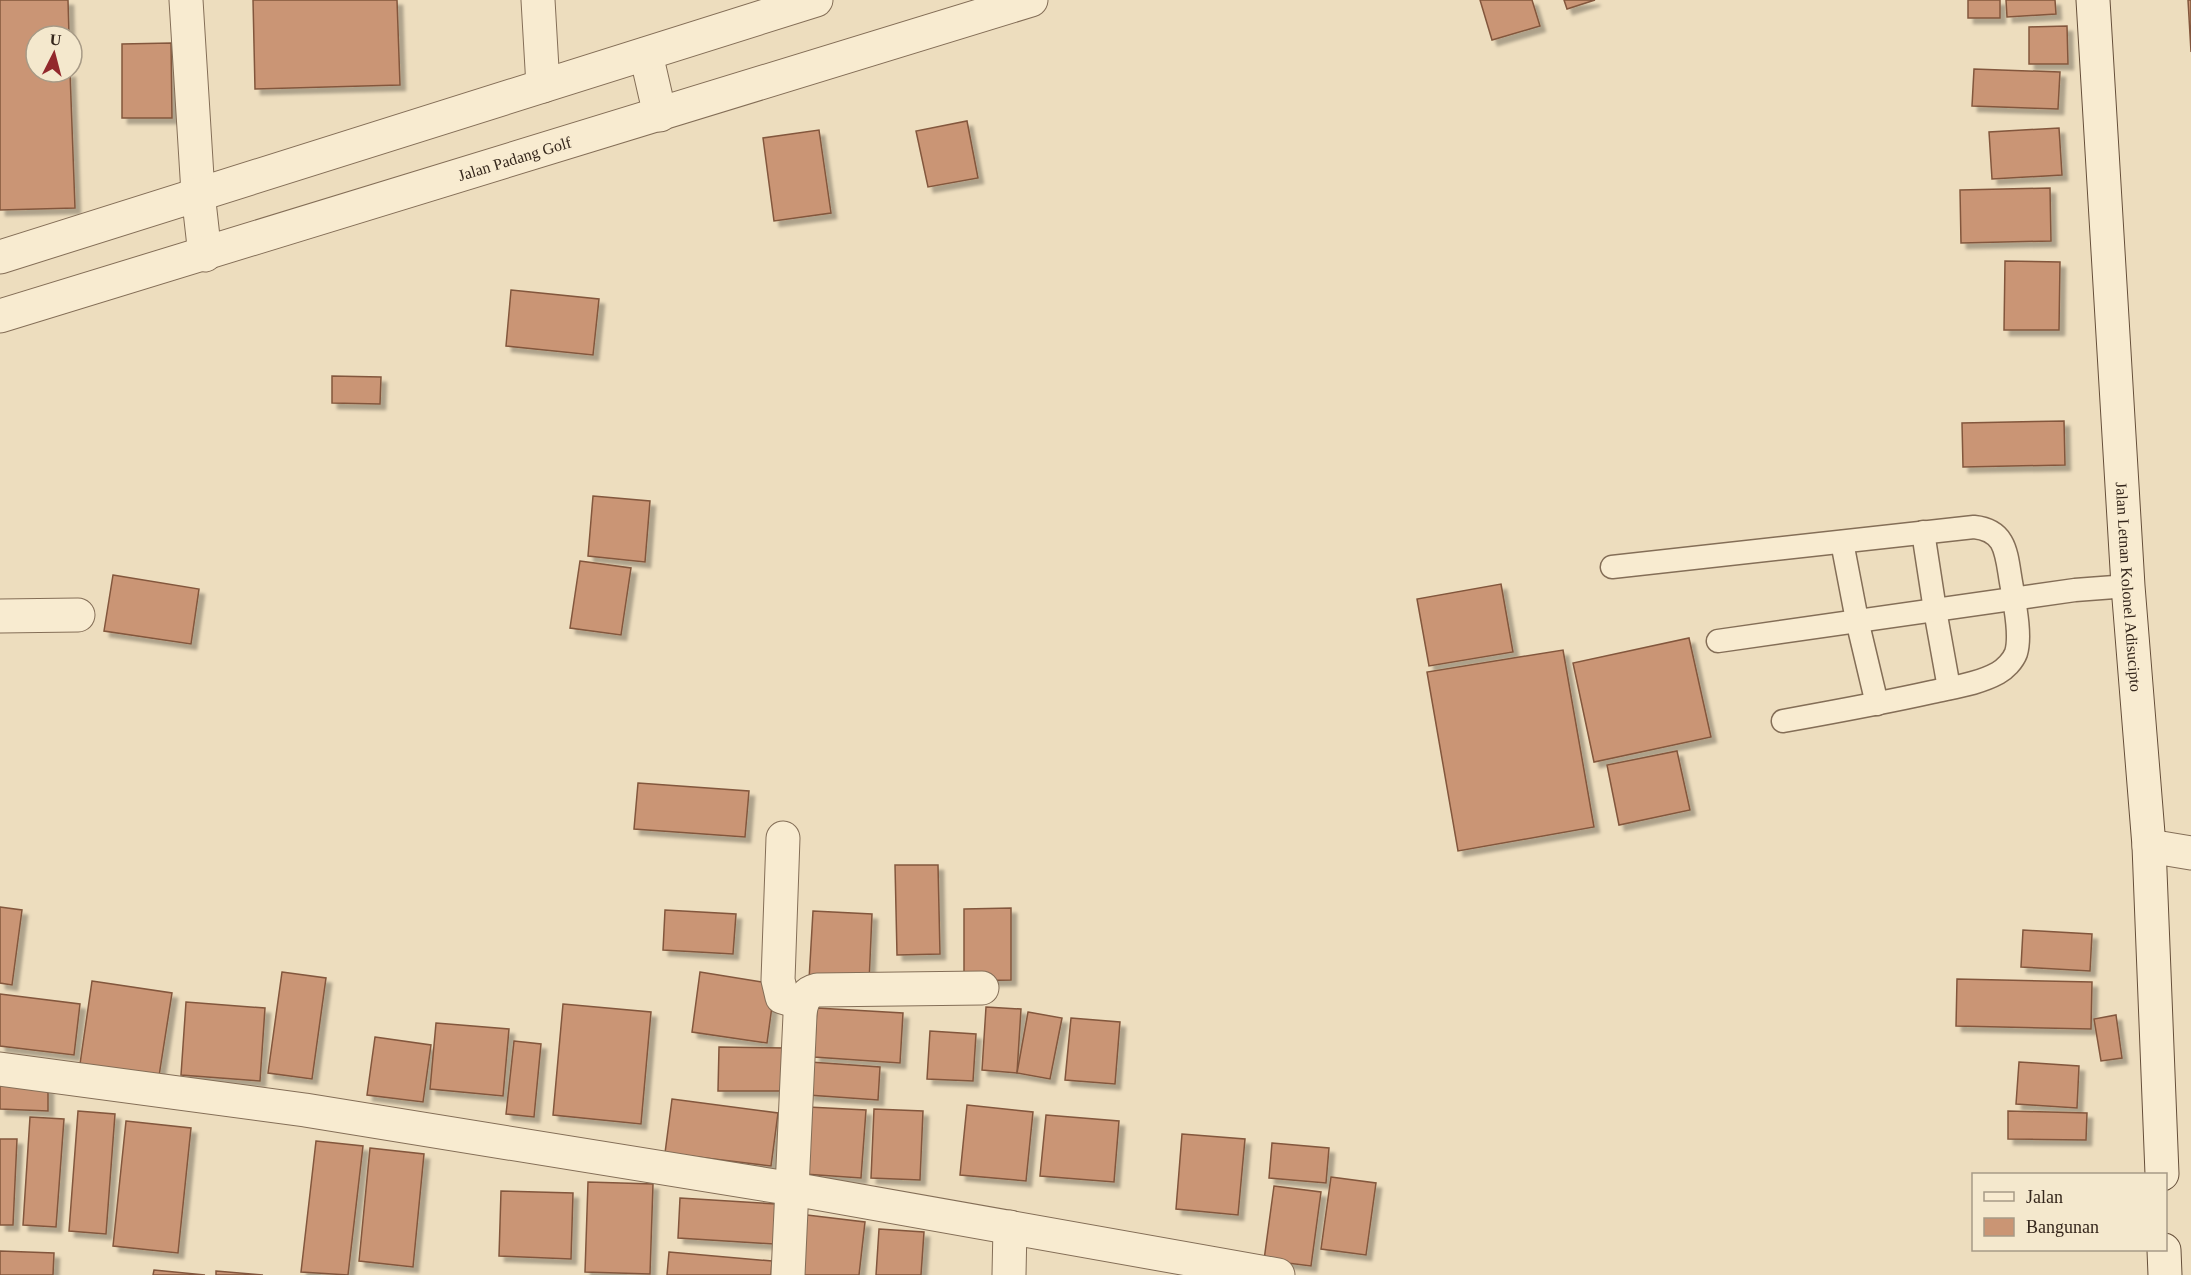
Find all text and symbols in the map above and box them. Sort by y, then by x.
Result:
north arrow [24,24,84,84]
text: U [49,31,63,49]
street label: Jalan Padang Golf [456,133,574,184]
street label: Jalan Letnan Kolonel Adisucipto [2113,482,2145,692]
legend [1972,1173,2167,1251]
text: Jalan [2026,1187,2063,1207]
text: Bangunan [2026,1217,2099,1237]

